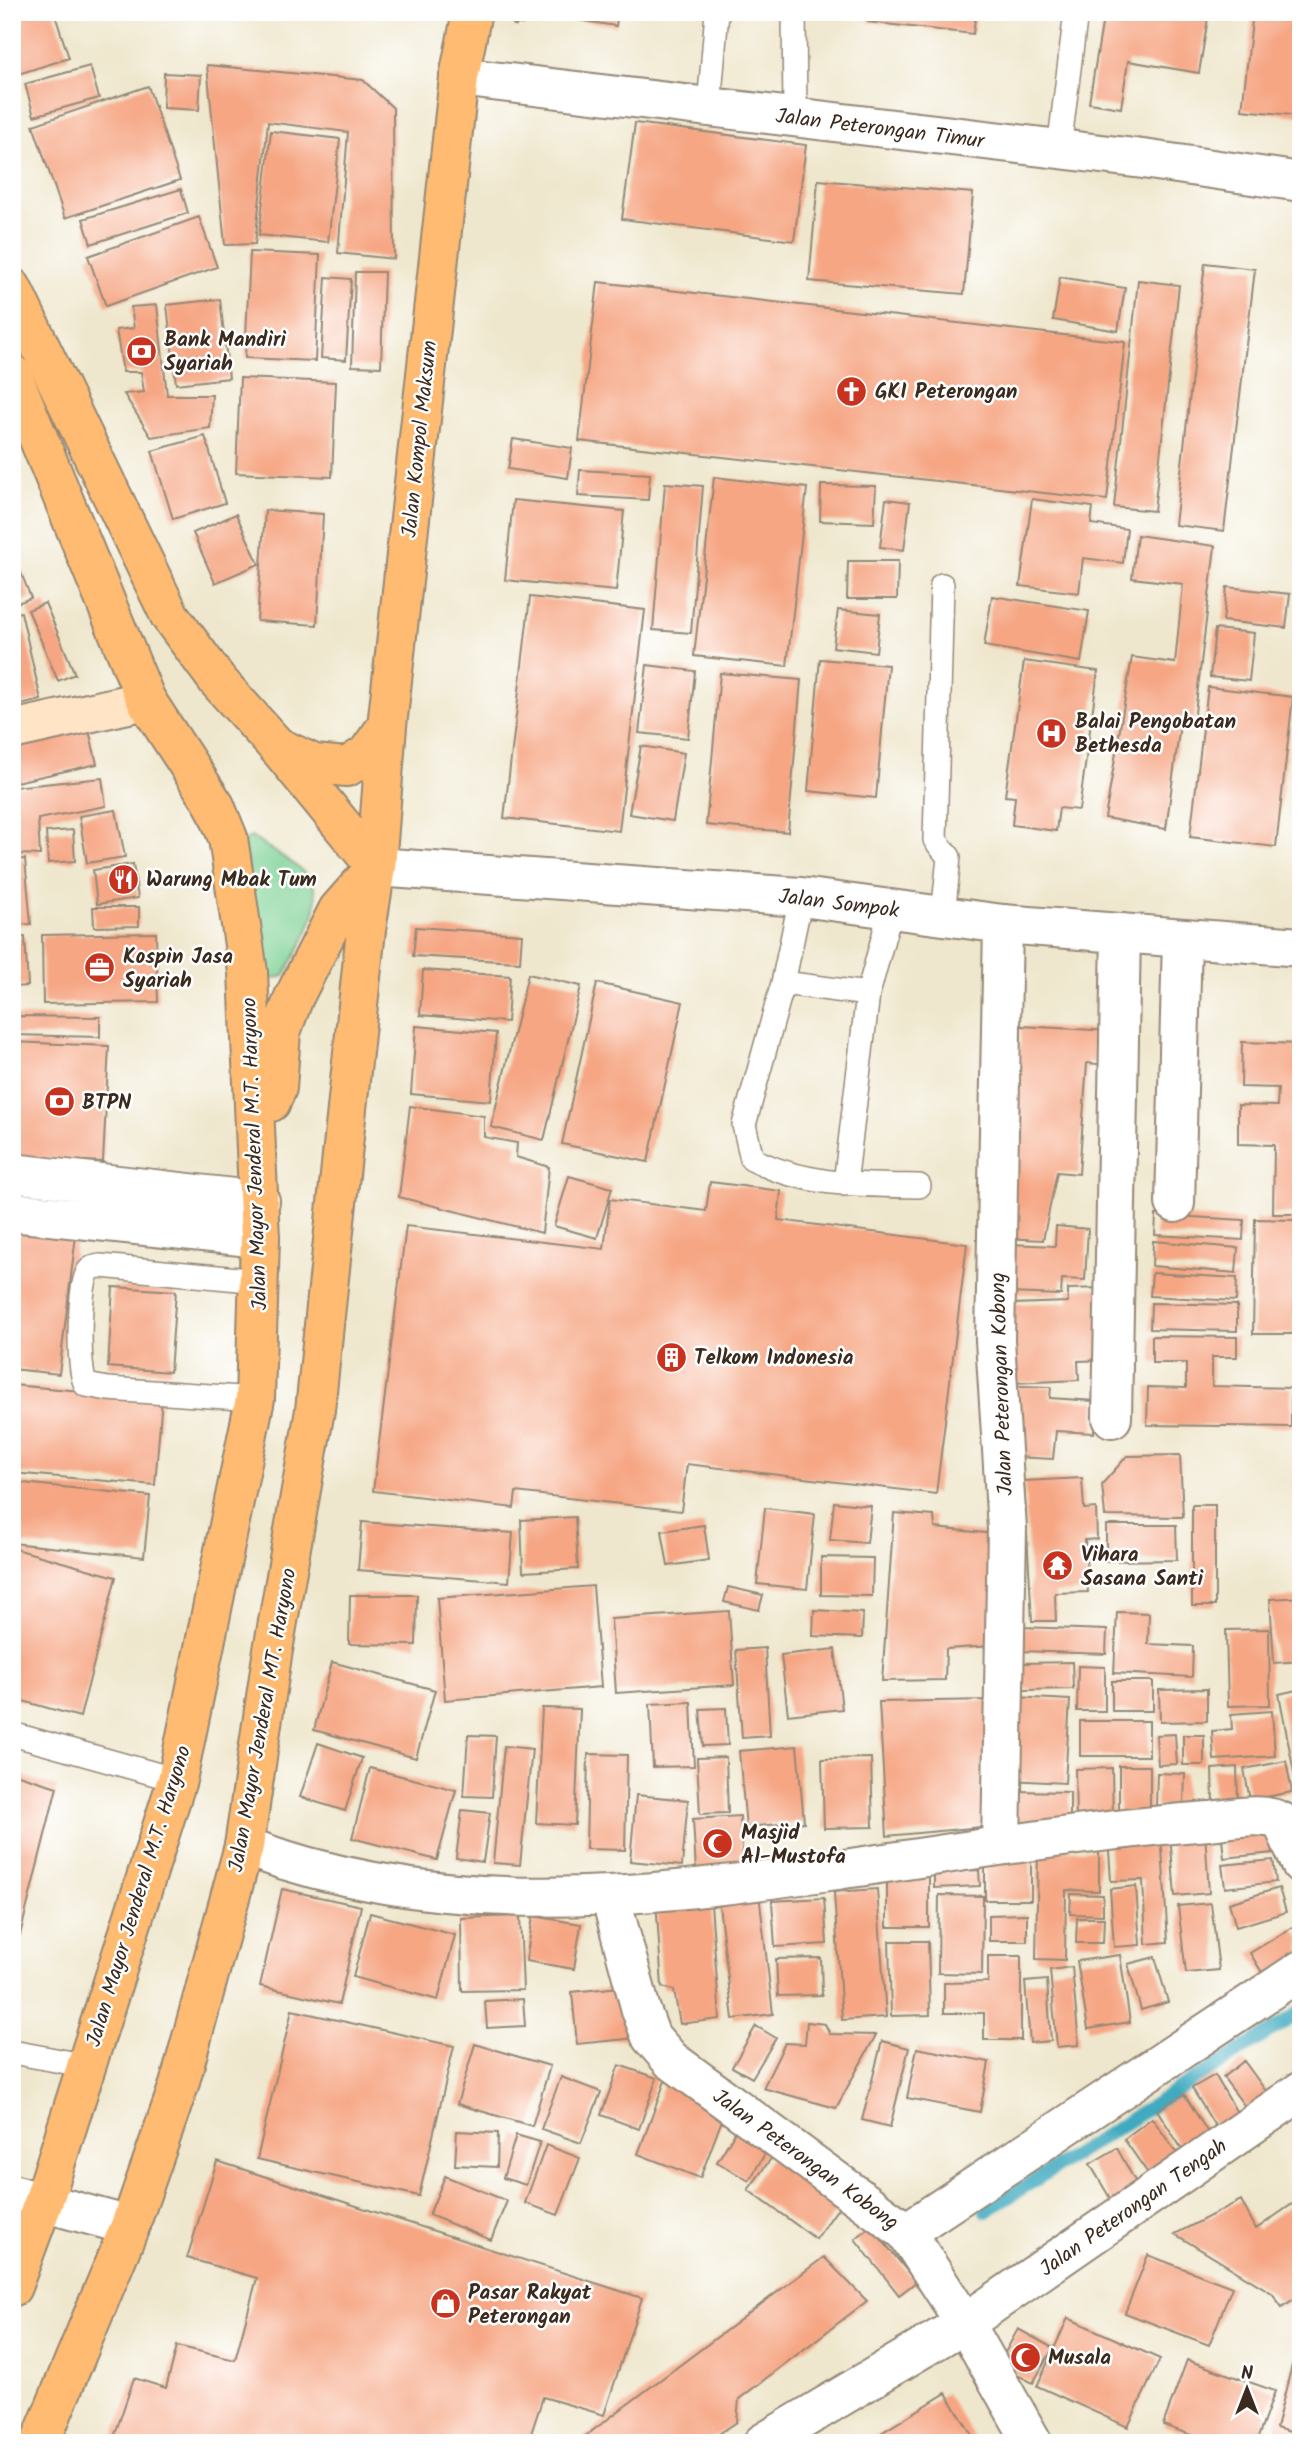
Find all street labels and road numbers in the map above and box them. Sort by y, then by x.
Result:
street label: Jalan Peterongan Timur [774,100,987,159]
street label: Jalan Kompol Maksum [394,339,447,539]
street label: Jalan Sompok [777,881,901,928]
street label: Jalan Mayor Jenderal M.T. Haryono [234,997,277,1311]
street label: Jalan Peterongan Kobong [982,1272,1023,1496]
street label: Jalan Mayor Jenderal MT. Haryono [220,1566,306,1875]
street label: Jalan Mayor Jenderal M.T. Haryono [78,1742,201,2051]
street label: Jalan Peterongan Kobong [705,2081,905,2239]
street label: Jalan Peterongan Tengah [1033,2131,1235,2286]

